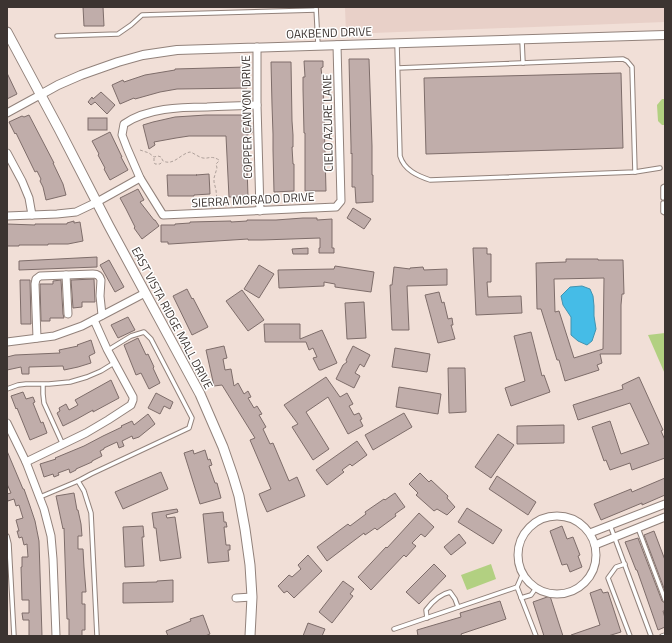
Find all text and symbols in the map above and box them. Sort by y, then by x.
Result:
street label: OAKBEND DRIVE [286,21,373,43]
street label: COPPER CANYON DRIVE [236,55,257,179]
street label: CIELO AZURE LANE [317,74,338,172]
street label: SIERRA MORADO DRIVE [191,187,315,212]
street label: EAST VISTA RIDGE MALL DRIVE [127,243,218,393]

